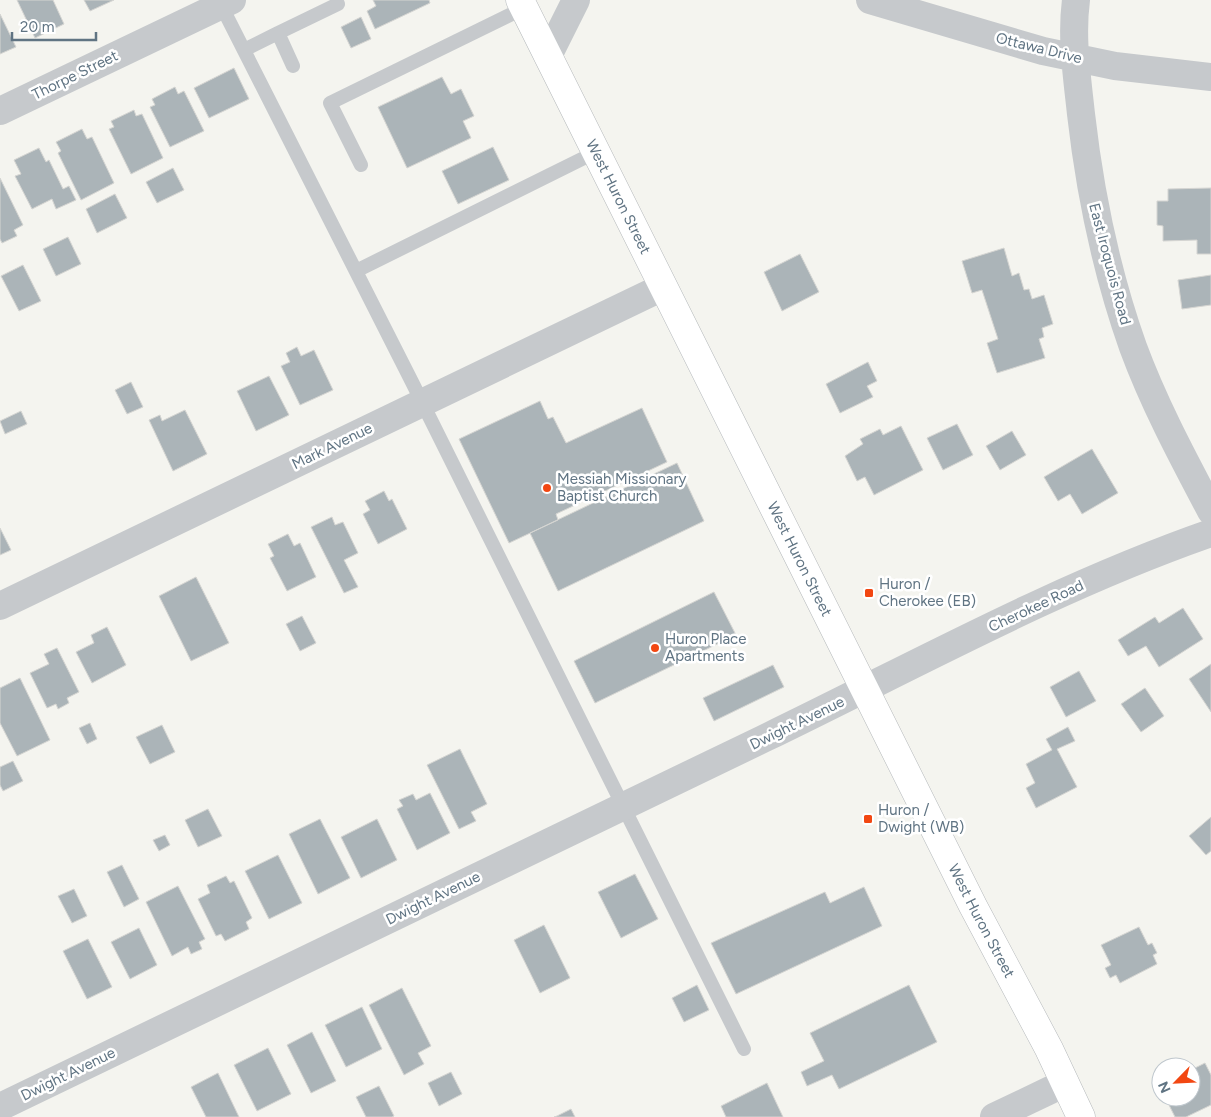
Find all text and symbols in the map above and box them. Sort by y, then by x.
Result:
scale bar [12,10,96,42]
text: 20 m [20,18,54,36]
street label: Ottawa Drive [994,29,1084,67]
street label: Thorpe Street [29,46,121,104]
street label: West Huron Street [582,136,655,257]
street label: East Iroquois Road [1085,201,1135,327]
street label: Mark Avenue [289,419,375,473]
place label: Messiah Missionary Baptist Church [557,470,686,505]
marker: Messiah Missionary Baptist Church [541,482,553,494]
street label: West Huron Street [763,499,836,620]
place label: Huron / Cherokee (EB) [879,575,976,610]
street label: Cherokee Road [986,576,1086,636]
marker: Huron / Cherokee (EB) [863,587,875,599]
place label: Huron Place Apartments [665,630,746,665]
marker: Huron Place Apartments [649,642,661,654]
street label: Dwight Avenue [747,692,847,754]
place label: Huron / Dwight (WB) [878,801,964,836]
marker: Huron / Dwight (WB) [862,813,874,825]
street label: West Huron Street [944,861,1019,981]
street label: Dwight Avenue [383,867,483,929]
street label: Dwight Avenue [18,1043,118,1105]
north arrow [1151,1057,1201,1107]
text: N [1155,1079,1175,1095]

